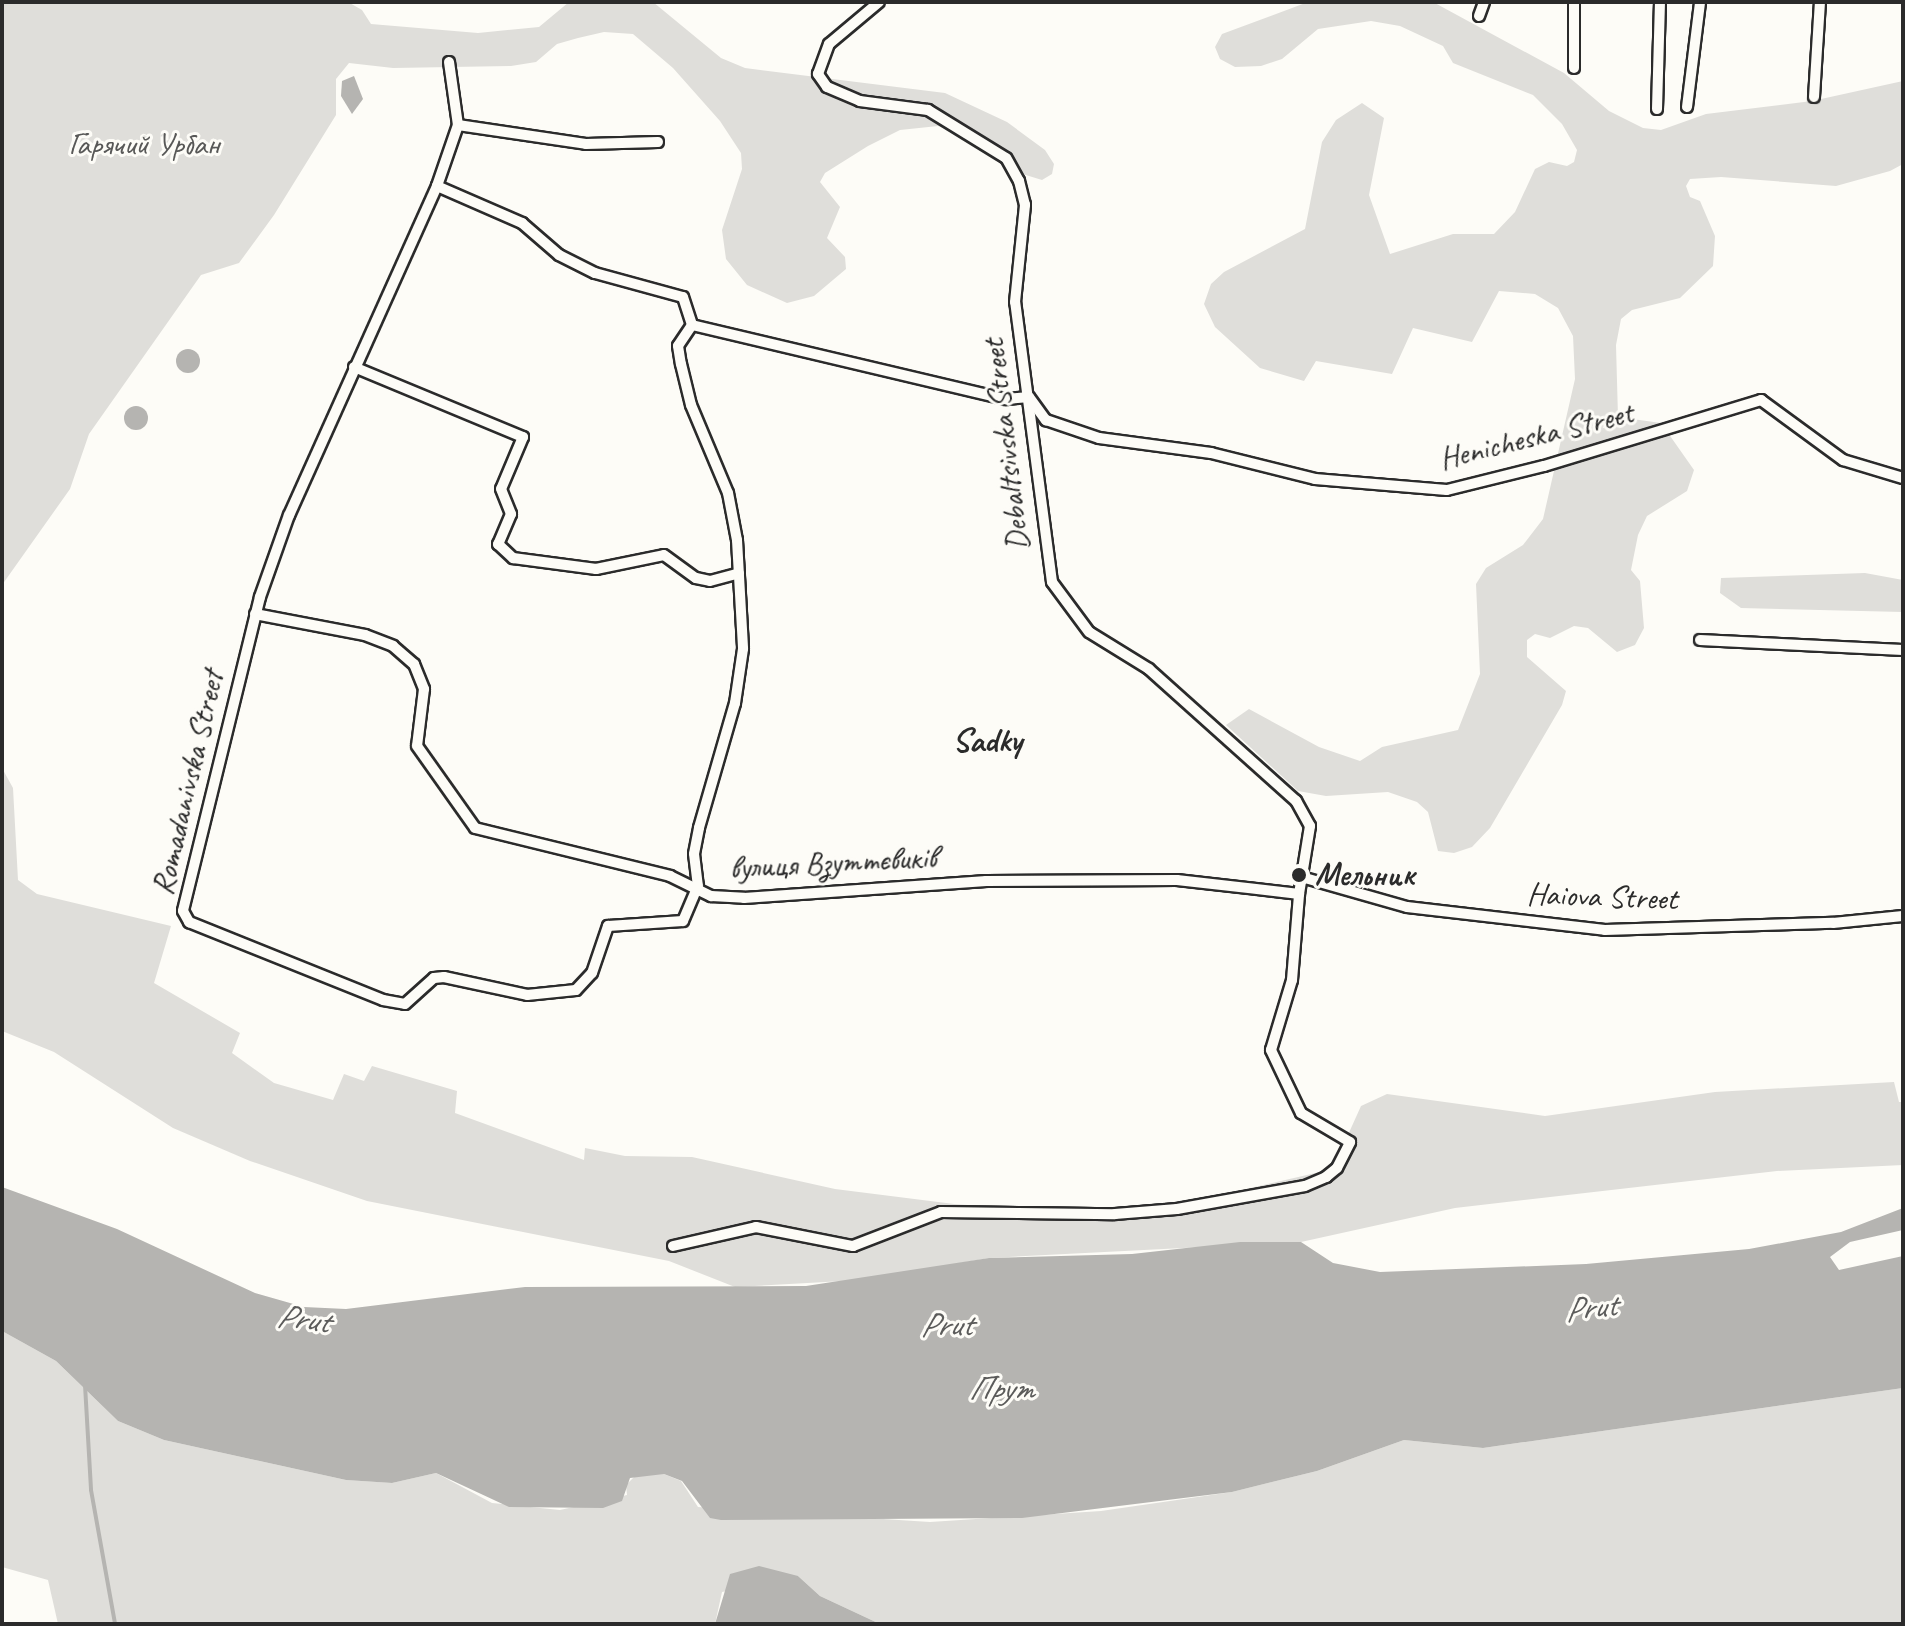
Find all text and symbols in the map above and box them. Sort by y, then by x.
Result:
park label: Гарячий Урбан [68,125,220,163]
street label: Debaltsivska Street [974,337,1038,553]
street label: Henicheska Street [1435,393,1637,479]
street label: Romadanivska Street [144,667,232,899]
district label: Sadky [952,720,1022,760]
street label: вулиця Взуттєвиків [728,838,938,888]
place label: Мельник [1315,856,1414,894]
marker: Мельник [1290,866,1308,884]
street label: Haiova Street [1526,875,1678,919]
water label: Prut [1562,1284,1618,1330]
water label: Prut [275,1295,331,1341]
water label: Prut [920,1303,972,1345]
water label: Прут [969,1368,1033,1408]

